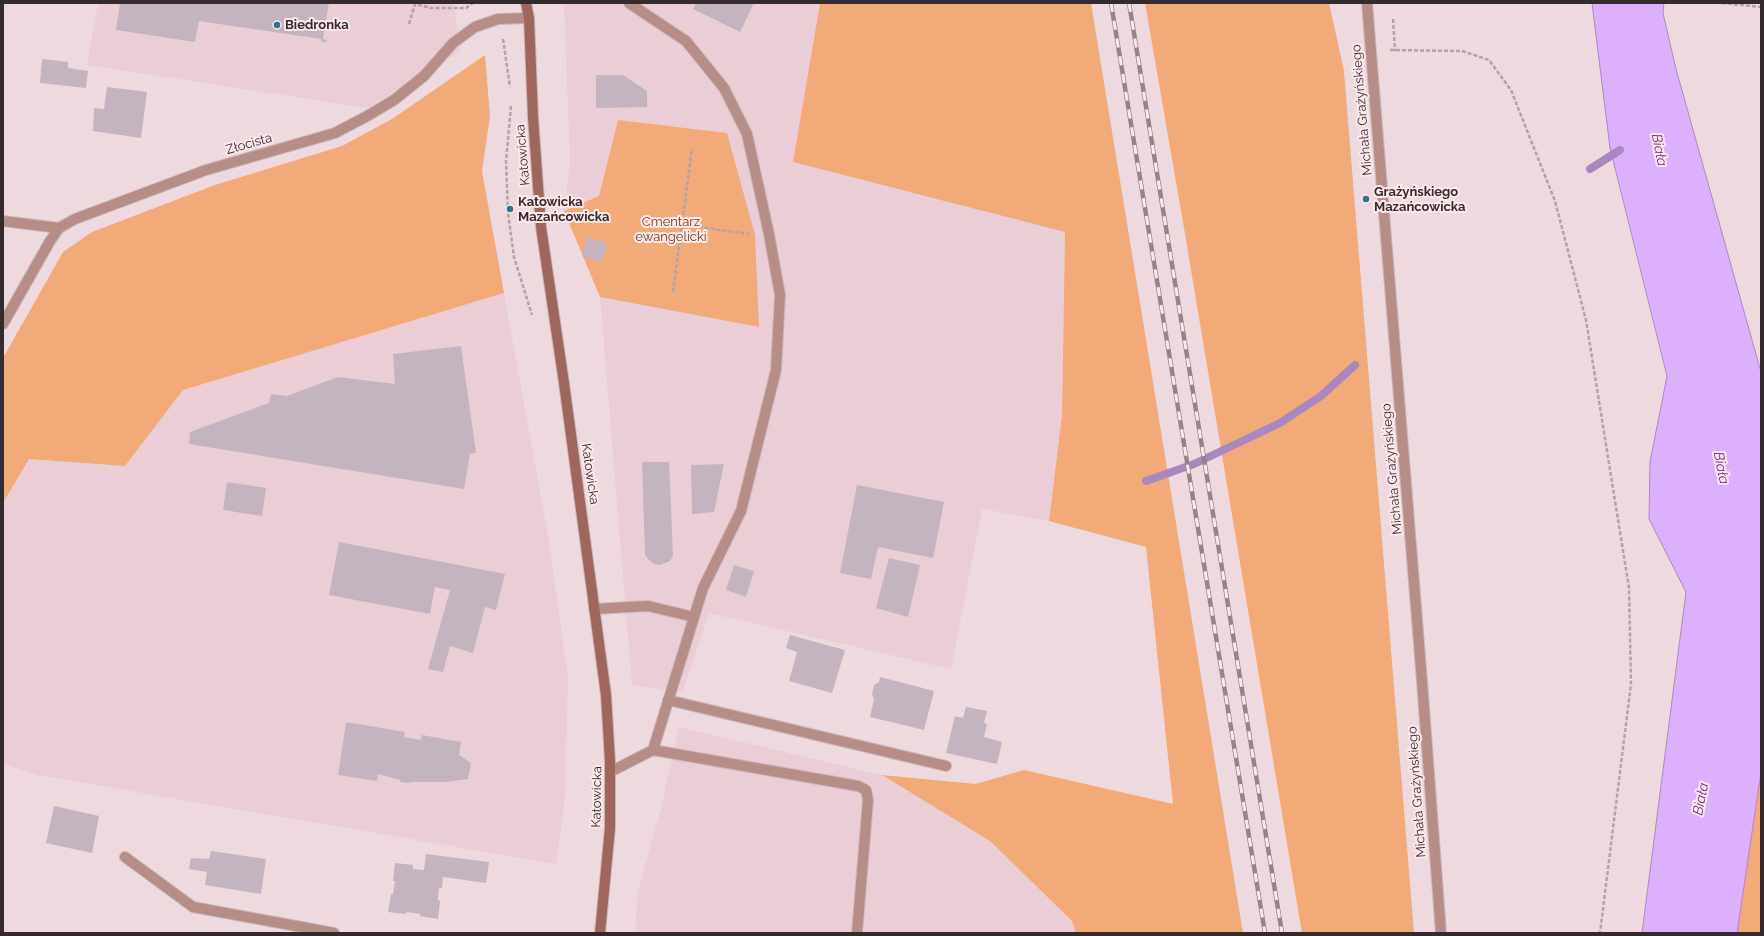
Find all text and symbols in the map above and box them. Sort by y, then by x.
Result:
place label: Biedronka [285,17,349,33]
marker: Biedronka [272,20,282,30]
street label: Michała Grażyńskiego [1348,44,1376,176]
street label: Katowicka [513,124,533,186]
street label: Złocista [224,130,274,158]
water label: Biała [1648,132,1670,168]
place label: Grażyńskiego Mazańcowicka [1374,184,1465,215]
place label: Katowicka Mazańcowicka [518,194,609,225]
marker: Grażyńskiego Mazańcowicka [1361,194,1371,204]
marker: Katowicka Mazańcowicka [505,204,515,214]
park label: Cmentarz ewangelicki [635,214,707,245]
street label: Michała Grażyńskiego [1378,403,1406,535]
street label: Katowicka [578,442,602,506]
water label: Biała [1710,450,1732,486]
street label: Michała Grażyńskiego [1405,726,1429,858]
street label: Katowicka [589,766,605,828]
water label: Biała [1690,781,1712,817]

